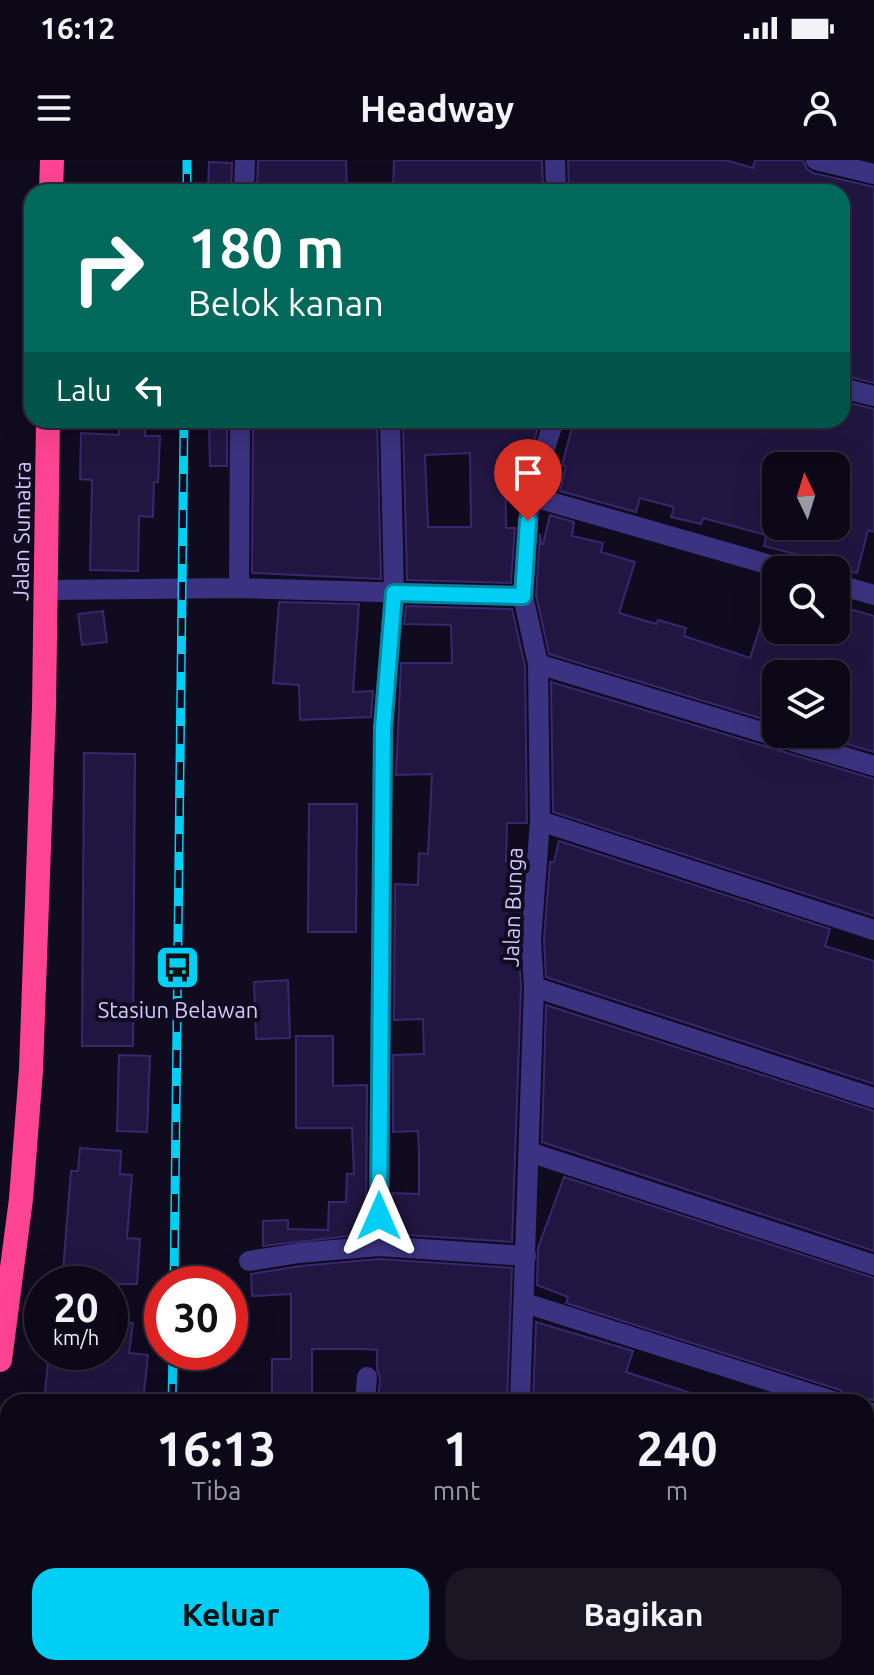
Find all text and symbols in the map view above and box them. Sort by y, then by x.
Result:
text: 16:12 [40,11,115,45]
icon: menu [32,86,76,130]
icon: person [798,86,842,130]
text: Headway [360,88,514,129]
icon: right [56,216,160,320]
text: 180 m [188,216,344,279]
text: Belok kanan [188,282,384,323]
icon: left [128,368,172,412]
text: Lalu [56,373,112,407]
pin [494,439,562,521]
icon: arrive [506,451,550,495]
north arrow [762,452,850,540]
map controls [762,452,850,748]
street label: Jalan Sumatra [7,461,35,601]
button: search [762,556,850,644]
button: layers [762,660,850,748]
street label: Jalan Bunga [497,847,527,967]
bus stop icon: Stasiun Belawan [154,944,202,992]
place label: Stasiun Belawan [98,997,258,1022]
position arrow [337,1174,421,1258]
speed limit sign: 30 [144,1266,248,1370]
text: 20 [53,1285,99,1330]
text: km/h [53,1326,99,1349]
text: 16:13 [156,1421,276,1475]
text: 1 [443,1421,470,1475]
text: 240 [636,1421,718,1475]
text: Tiba [191,1476,241,1505]
text: mnt [433,1476,480,1505]
text: m [666,1476,688,1505]
button: Keluar [32,1568,429,1660]
button: Bagikan [445,1568,842,1660]

